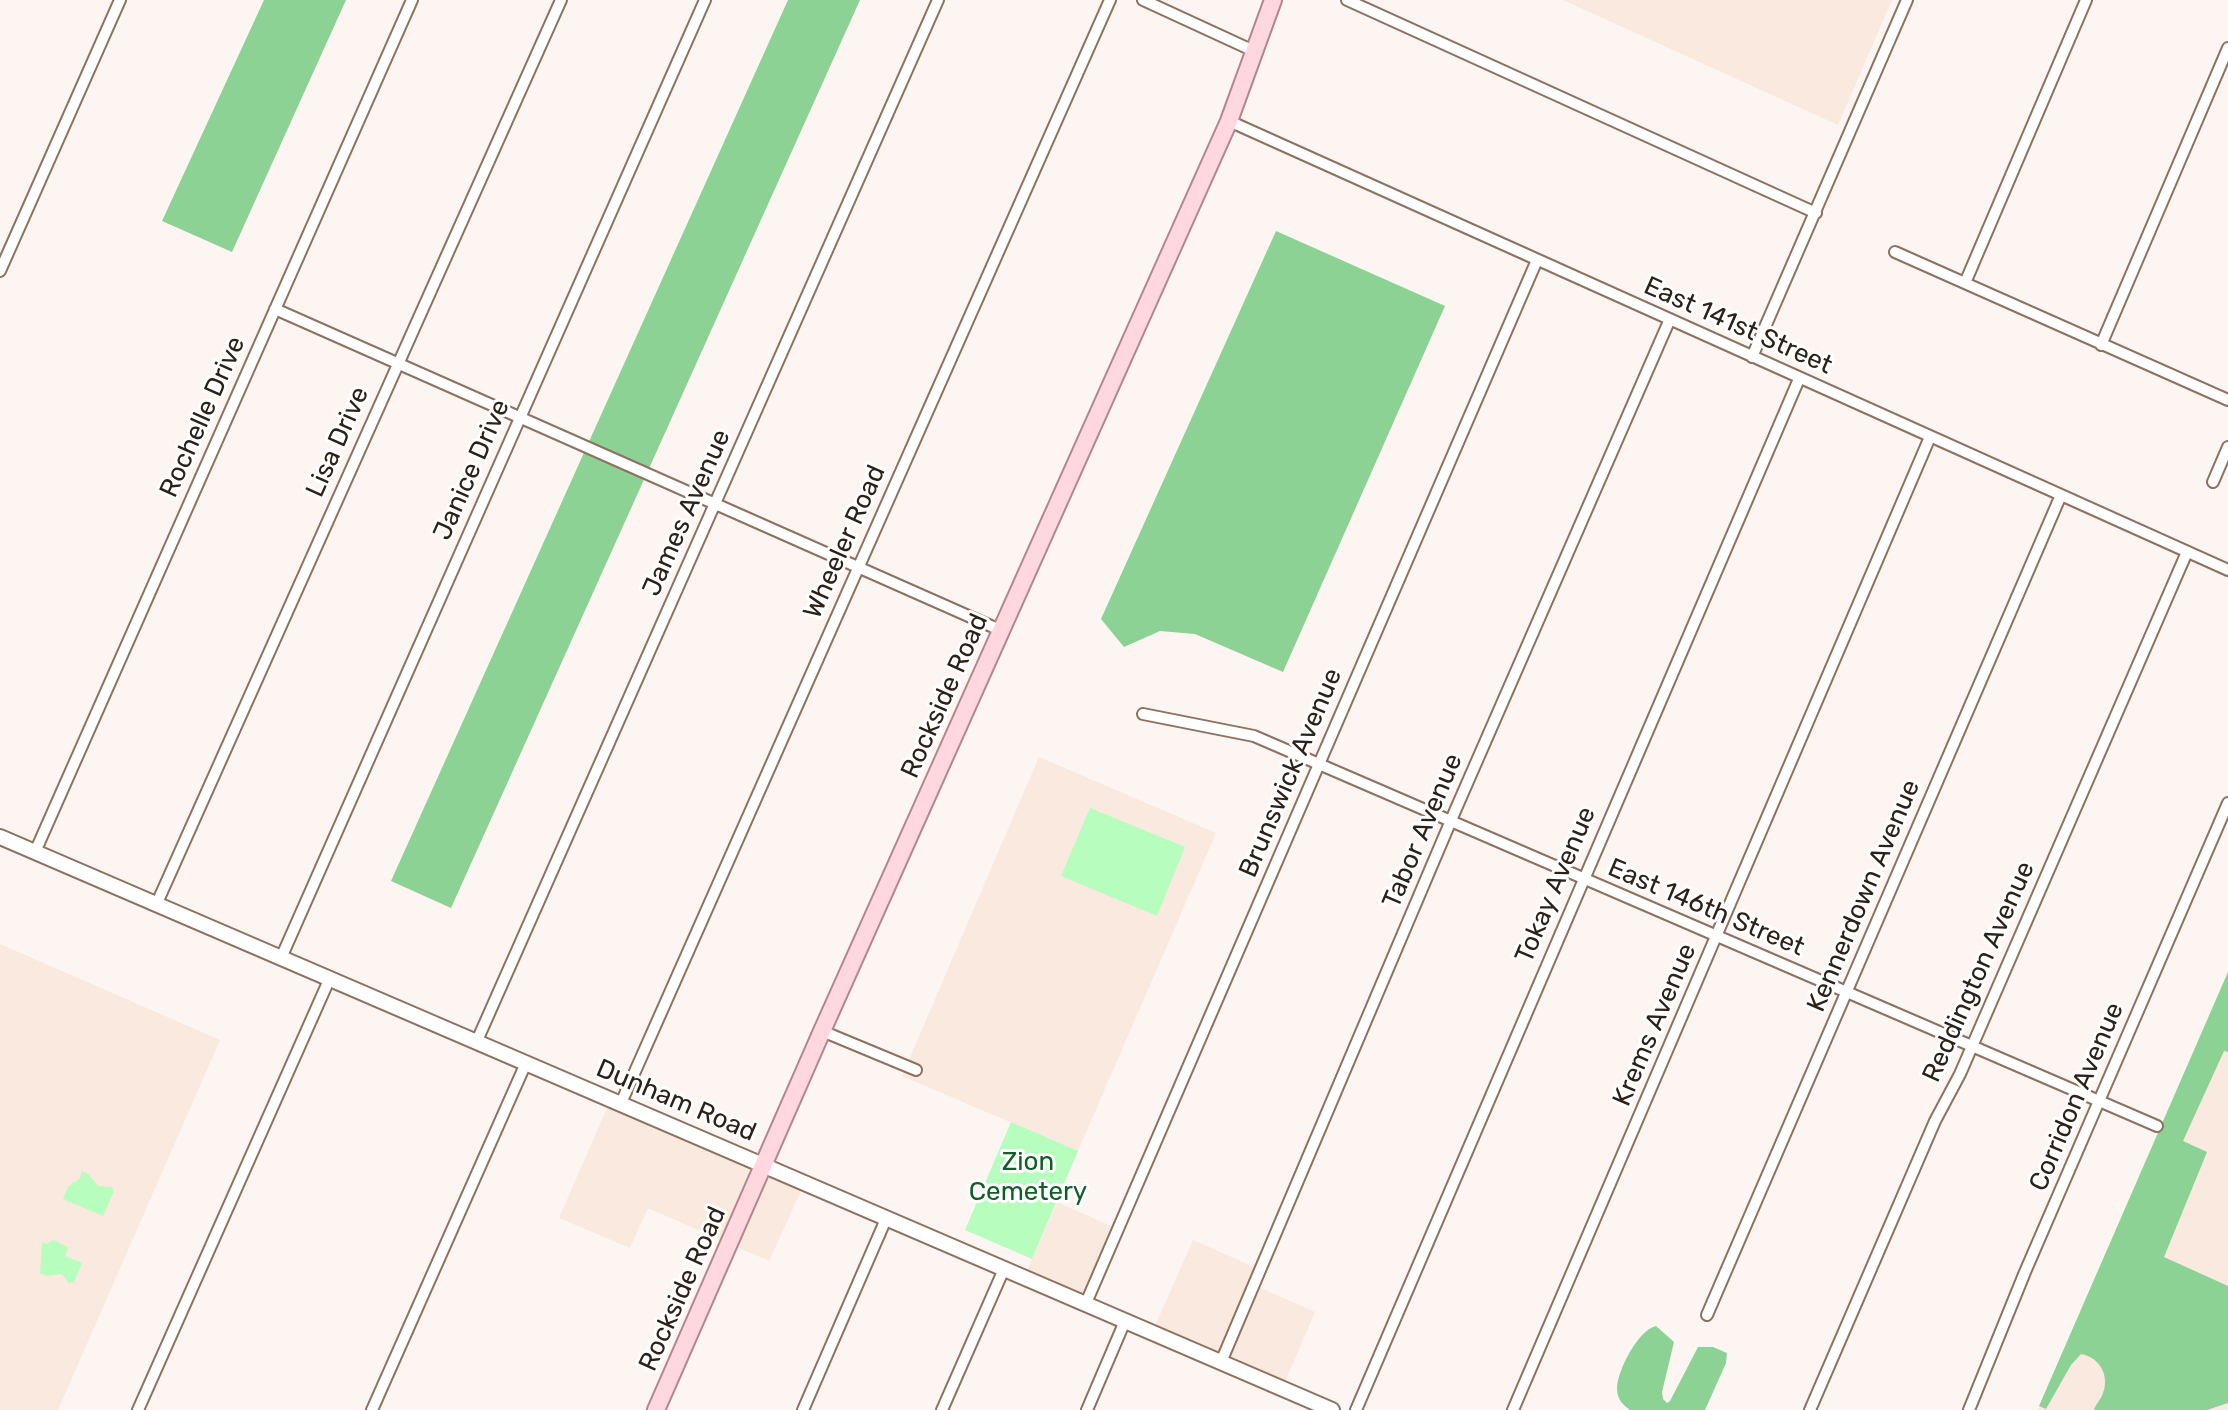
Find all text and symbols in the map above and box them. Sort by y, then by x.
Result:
street label: East 141st Street [1639,271,1837,381]
street label: Rochelle Drive [154,332,252,502]
street label: Lisa Drive [300,382,376,502]
street label: Janice Drive [427,395,517,545]
street label: James Avenue [636,425,738,601]
street label: Wheeler Road [797,461,893,623]
street label: Rockside Road [895,609,995,783]
street label: Brunswick Avenue [1233,664,1349,882]
street label: Tabor Avenue [1376,749,1470,913]
street label: Kennerdown Avenue [1801,775,1927,1017]
street label: Tokay Avenue [1509,802,1603,968]
street label: East 146th Street [1603,853,1809,963]
street label: Reddington Avenue [1916,857,2042,1087]
street label: Krems Avenue [1607,939,1703,1111]
street label: Corridon Avenue [2023,998,2131,1196]
street label: Dunham Road [591,1053,761,1149]
park label: Zion Cemetery [969,1146,1087,1208]
street label: Rockside Road [633,1202,733,1376]

